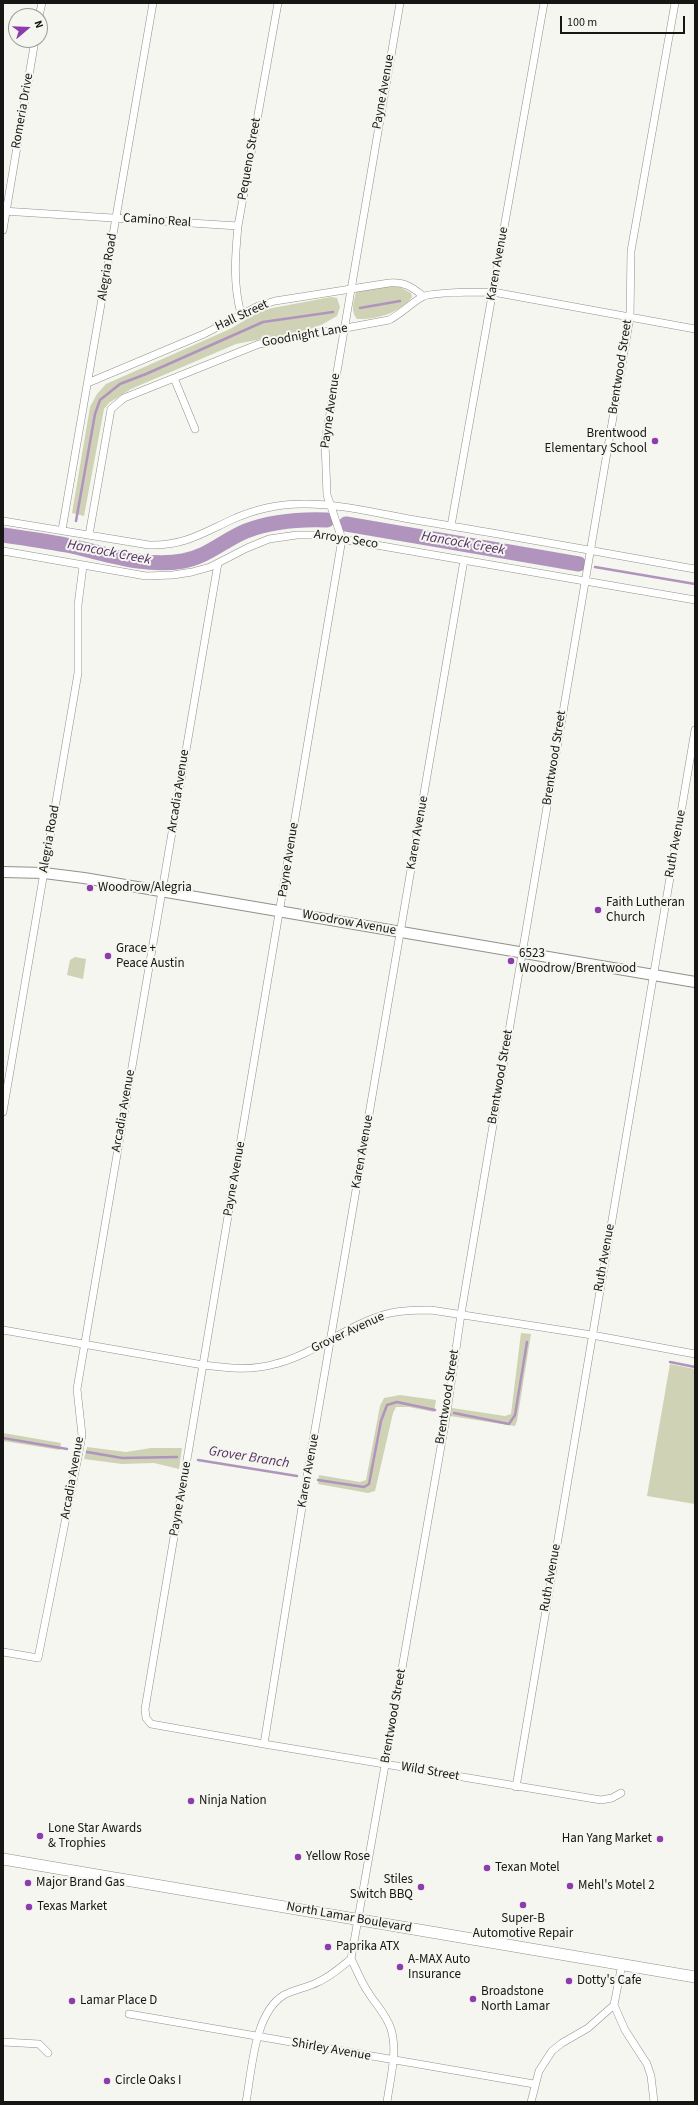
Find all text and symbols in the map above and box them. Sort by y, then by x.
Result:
north arrow [8,8,48,48]
scale bar [562,8,687,34]
text: 100 m [567,14,597,31]
text: N [31,18,47,30]
street label: Payne Avenue [370,53,398,131]
street label: Romeria Drive [9,72,37,150]
street label: Pequeno Street [235,117,265,201]
street label: Camino Real [122,211,192,231]
street label: Karen Avenue [484,226,512,302]
street label: Alegria Road [95,232,121,302]
street label: Hall Street [213,297,271,335]
street label: Brentwood Street [606,318,636,416]
street label: Goodnight Lane [261,321,349,351]
street label: Payne Avenue [318,372,344,450]
place label: Brentwood Elementary School [545,426,647,457]
marker: Brentwood Elementary School [650,436,660,446]
street label: Arroyo Seco [313,527,379,553]
water label: Hancock Creek [420,528,506,560]
water label: Hancock Creek [66,537,152,569]
street label: Brentwood Street [540,709,570,807]
street label: Arcadia Avenue [165,749,193,833]
street label: Karen Avenue [404,795,432,871]
street label: Alegria Road [36,804,64,874]
street label: Ruth Avenue [662,809,690,879]
street label: Payne Avenue [275,821,303,899]
place label: Woodrow/Alegria [98,880,192,896]
marker: Woodrow/Alegria [85,883,95,893]
place label: Faith Lutheran Church [606,895,685,926]
marker: Faith Lutheran Church [593,905,603,915]
street label: Woodrow Avenue [301,907,397,939]
place label: Grace + Peace Austin [116,941,185,972]
place label: 6523 Woodrow/Brentwood [519,946,636,977]
marker: Grace + Peace Austin [103,951,113,961]
marker: 6523 Woodrow/Brentwood [506,956,516,966]
street label: Brentwood Street [485,1028,517,1126]
street label: Arcadia Avenue [109,1069,139,1153]
street label: Karen Avenue [349,1114,377,1190]
street label: Payne Avenue [221,1140,249,1218]
street label: Ruth Avenue [591,1223,619,1293]
street label: Grover Avenue [309,1309,387,1357]
street label: Brentwood Street [433,1348,463,1446]
street label: Karen Avenue [295,1433,323,1509]
street label: Arcadia Avenue [58,1436,88,1520]
water label: Grover Branch [208,1443,290,1473]
street label: Payne Avenue [167,1460,195,1538]
street label: Ruth Avenue [537,1543,565,1613]
street label: Brentwood Street [378,1667,410,1765]
street label: Wild Street [400,1759,460,1785]
place label: Ninja Nation [199,1793,267,1809]
marker: Ninja Nation [186,1796,196,1806]
place label: Lone Star Awards & Trophies [48,1821,142,1852]
marker: Lone Star Awards & Trophies [35,1831,45,1841]
place label: Han Yang Market [562,1831,652,1847]
marker: Han Yang Market [655,1834,665,1844]
place label: Yellow Rose [306,1849,370,1865]
marker: Yellow Rose [293,1852,303,1862]
place label: Texan Motel [495,1860,560,1876]
marker: Texan Motel [482,1863,492,1873]
place label: Stiles Switch BBQ [350,1872,413,1903]
place label: Major Brand Gas [36,1875,125,1891]
marker: Major Brand Gas [23,1878,33,1888]
place label: Mehl's Motel 2 [578,1878,655,1894]
marker: Mehl's Motel 2 [565,1881,575,1891]
marker: Stiles Switch BBQ [416,1882,426,1892]
place label: Texas Market [37,1899,107,1915]
street label: North Lamar Boulevard [285,1899,413,1937]
marker: Super-B Automotive Repair [518,1900,528,1910]
marker: Texas Market [24,1902,34,1912]
place label: Super-B Automotive Repair [473,1911,573,1942]
place label: Paprika ATX [336,1939,399,1955]
marker: Paprika ATX [323,1942,333,1952]
place label: A-MAX Auto Insurance [408,1952,470,1983]
marker: A-MAX Auto Insurance [395,1962,405,1972]
place label: Dotty's Cafe [577,1973,642,1989]
marker: Dotty's Cafe [564,1976,574,1986]
place label: Broadstone North Lamar [481,1984,550,2015]
place label: Lamar Place D [80,1993,157,2009]
marker: Broadstone North Lamar [468,1994,478,2004]
marker: Lamar Place D [67,1996,77,2006]
street label: Shirley Avenue [290,2035,372,2065]
place label: Circle Oaks I [115,2073,181,2089]
marker: Circle Oaks I [102,2076,112,2086]

